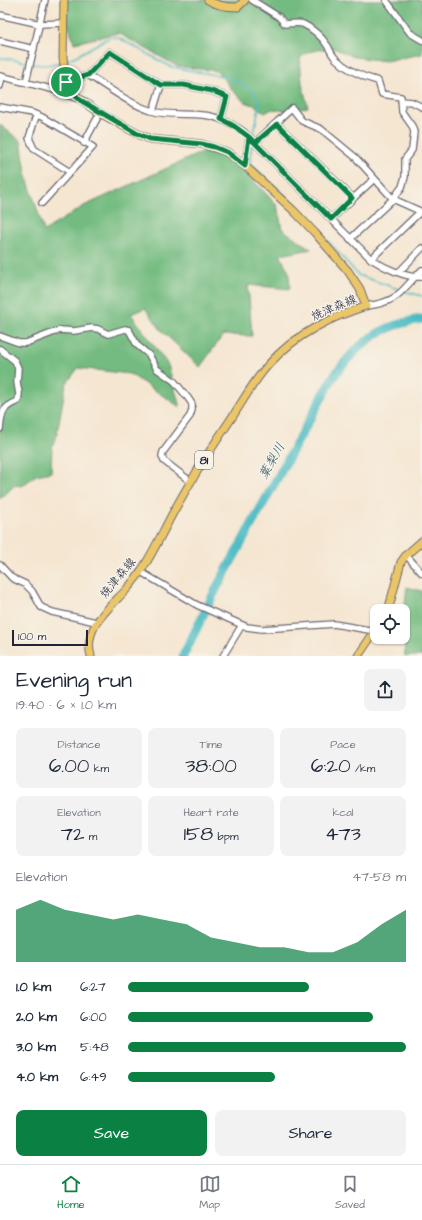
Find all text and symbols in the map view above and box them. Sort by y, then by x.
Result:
pin [49,65,83,99]
icon: arrive [55,71,77,93]
street label: 焼津森線 [309,291,359,325]
water label: 葉梨川 [255,440,289,482]
road number: 81 [195,451,213,469]
street label: 焼津森線 [96,554,140,602]
map controls [370,604,410,644]
button: locate [370,604,410,644]
scale bar [12,628,88,647]
text: 100 m [18,629,46,644]
text: Evening run [16,665,132,696]
button: share [364,669,406,711]
text: 19:40 · 6 × 1.0 km [16,696,116,714]
text: Distance [58,737,100,752]
text: Time [199,737,223,752]
text: Pace [330,737,356,752]
text: 6.00 [49,752,89,780]
text: 38:00 [185,752,237,780]
text: 6:20 [311,752,351,780]
text: km [89,761,109,776]
text: /km [351,761,375,776]
text: Elevation [57,805,101,820]
text: Heart rate [183,805,239,820]
text: kcal [332,805,354,820]
text: 72 [61,820,84,848]
text: 158 [184,820,213,848]
text: 473 [325,820,361,848]
text: m [84,829,97,844]
text: bpm [213,829,238,844]
text: Elevation [16,868,67,886]
text: 47–58 m [352,868,406,886]
text: 1.0 km [16,978,51,996]
text: 6:27 [80,978,106,996]
text: 2.0 km [16,1008,57,1026]
text: 6:00 [80,1008,107,1026]
text: 3.0 km [16,1038,56,1056]
text: 5:48 [80,1038,109,1056]
text: 4.0 km [16,1068,58,1086]
text: 6:49 [80,1068,107,1086]
button: Save [16,1110,207,1156]
button: Share [215,1110,406,1156]
tab: Home [57,1173,84,1212]
tab: Map [199,1173,221,1212]
tab: Saved [335,1173,365,1212]

